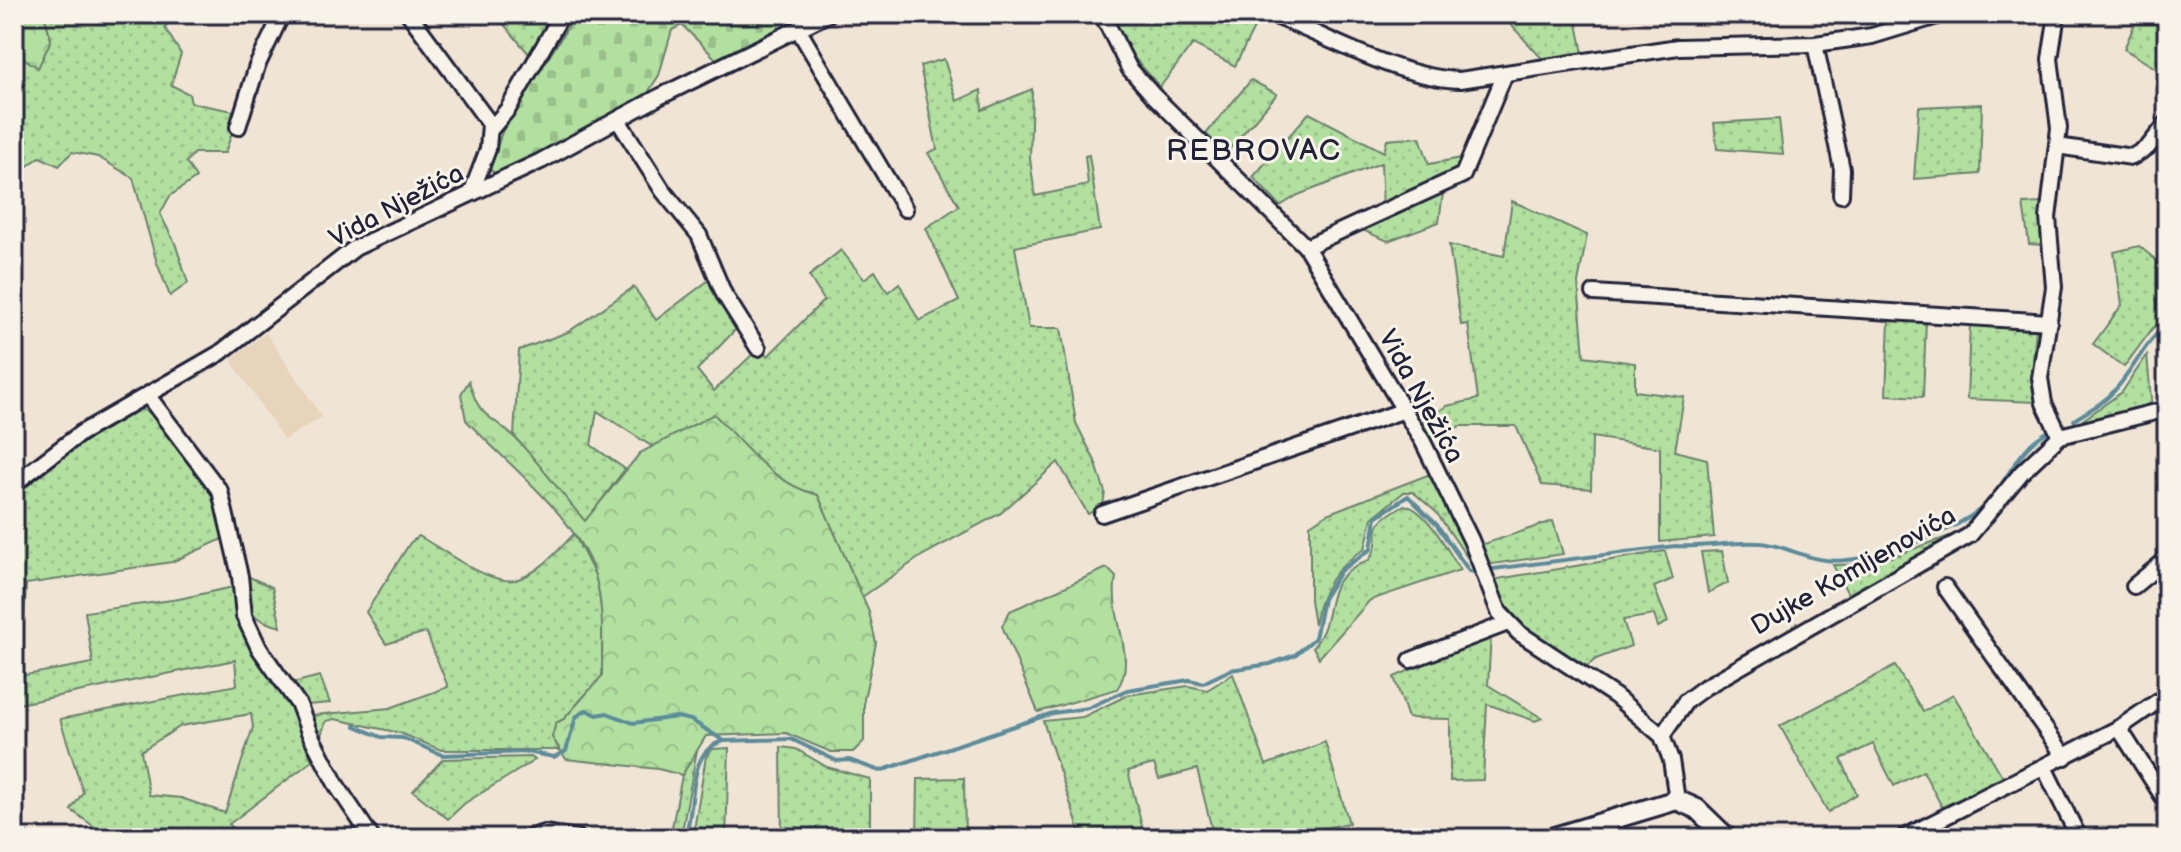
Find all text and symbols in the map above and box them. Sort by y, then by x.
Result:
district label: REBROVAC [1166,133,1342,169]
street label: Vida Nježića [324,158,469,255]
street label: Vida Nježića [1371,325,1470,469]
street label: Dujke Komljenovića [1746,500,1962,642]

